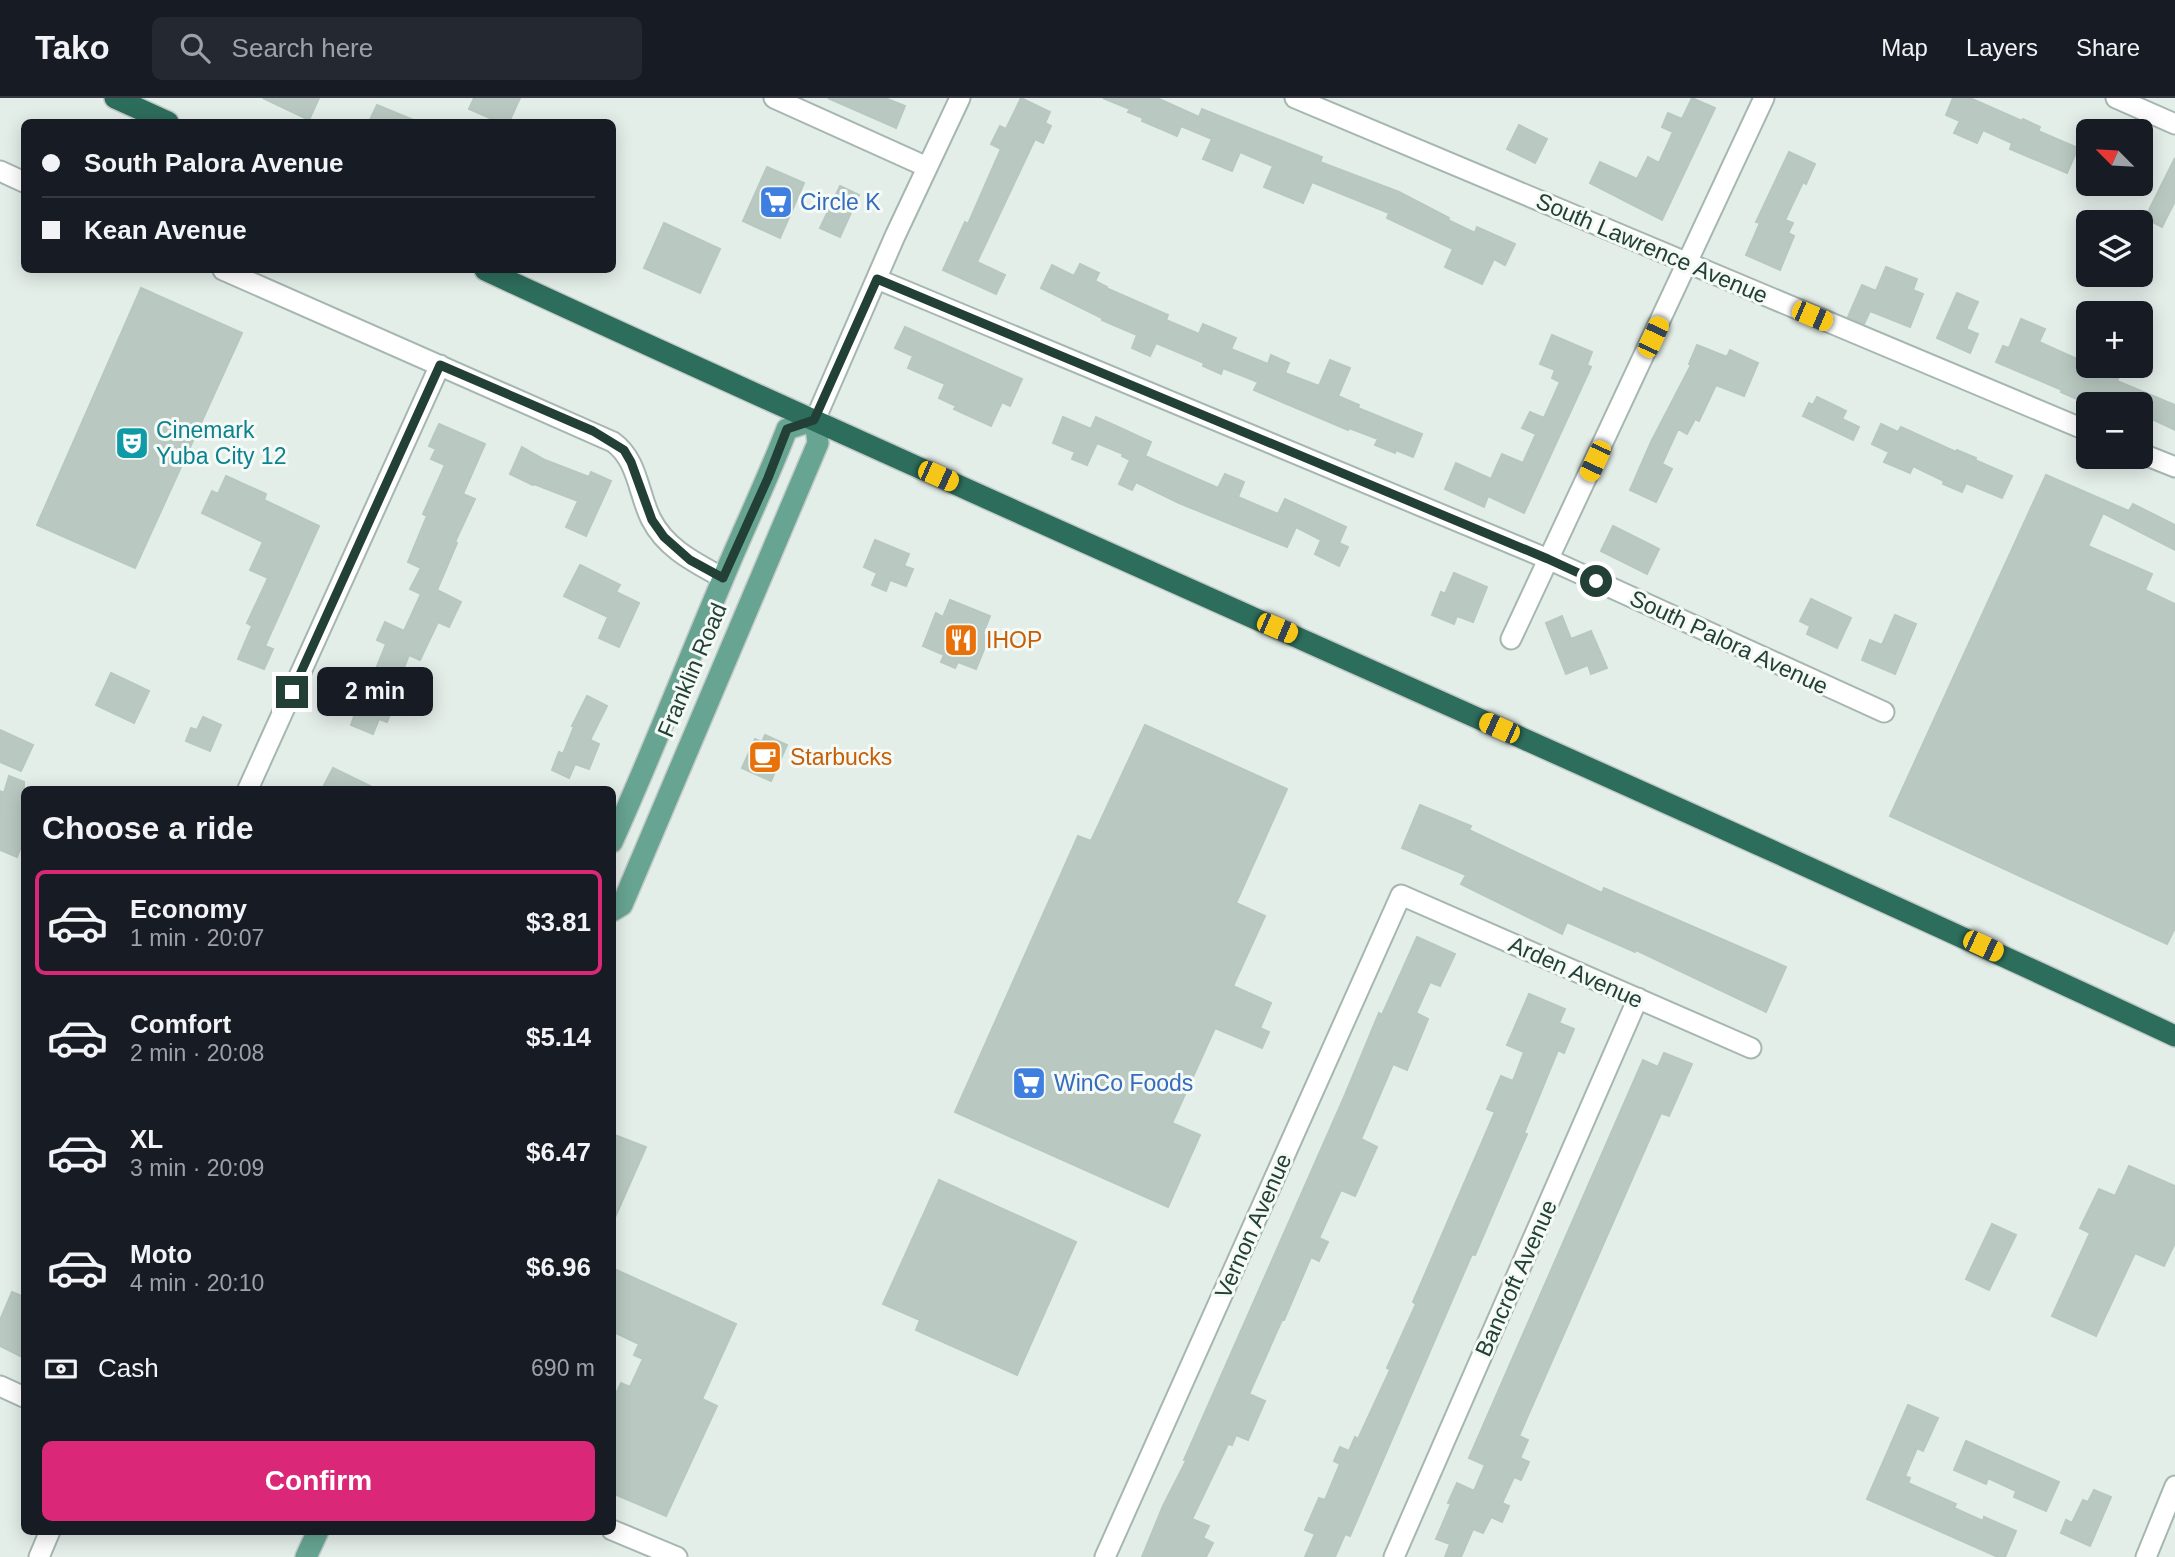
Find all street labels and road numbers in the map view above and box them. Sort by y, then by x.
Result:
street label: South Lawrence Avenue [1532,187,1772,309]
street label: South Palora Avenue [1626,585,1832,699]
street label: Franklin Road [652,599,732,741]
street label: Arden Avenue [1505,931,1647,1013]
street label: Vernon Avenue [1209,1150,1297,1302]
street label: Bancroft Avenue [1470,1196,1562,1360]

